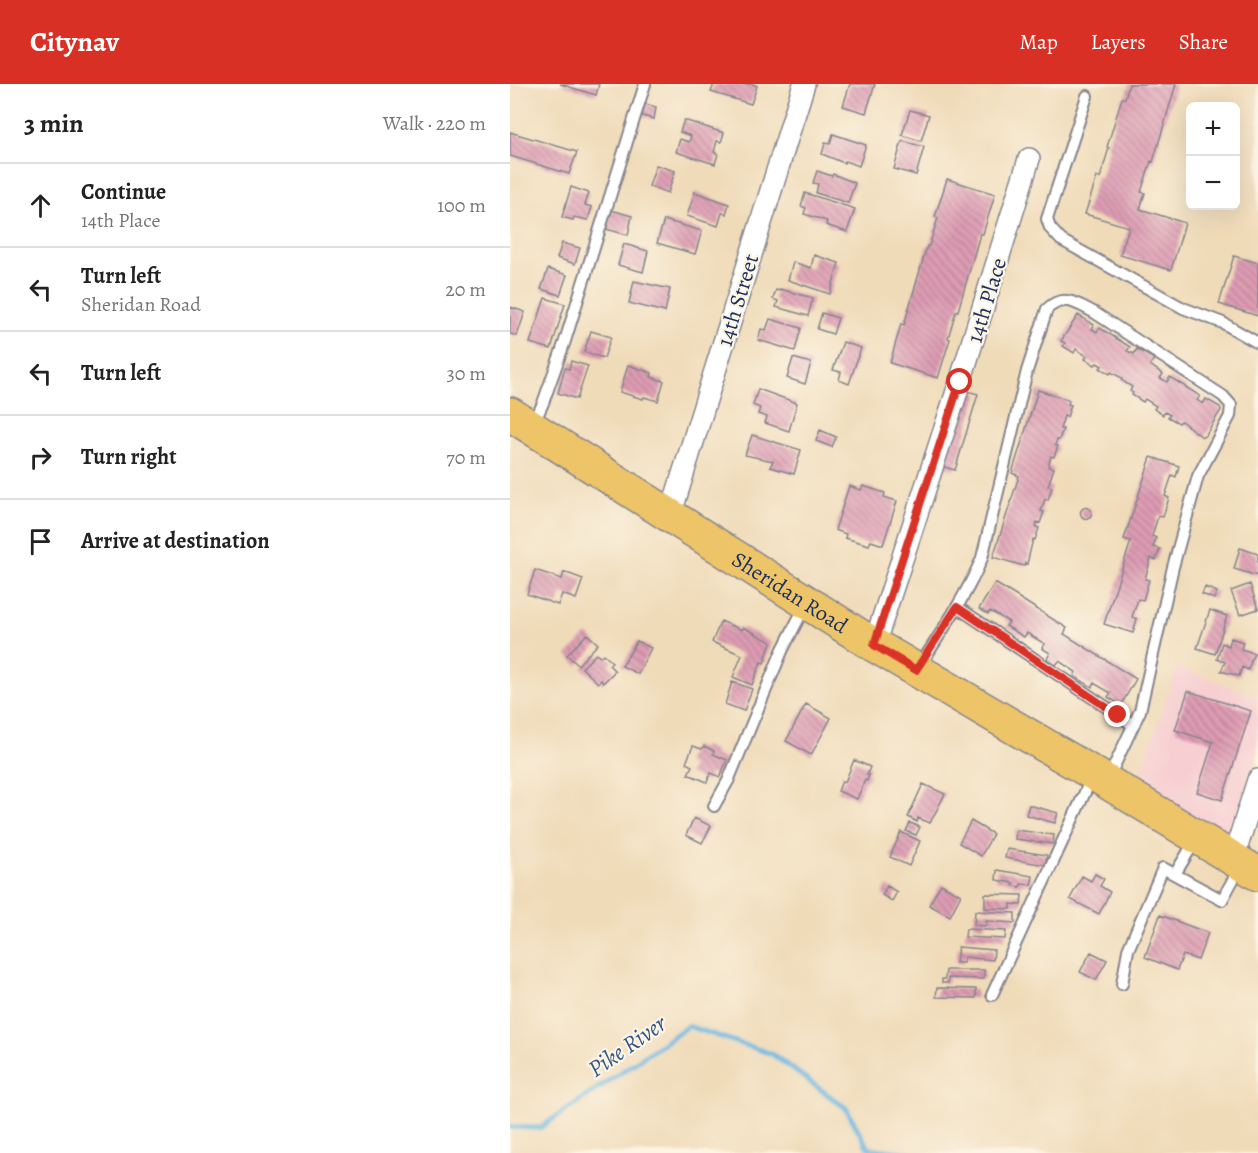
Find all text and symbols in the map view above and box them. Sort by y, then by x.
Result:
text: Citynav [30,23,119,61]
text: Map [1019,28,1058,56]
text: Layers [1091,28,1146,56]
text: Share [1179,28,1228,56]
map controls [1186,102,1240,210]
button: + [1186,102,1240,156]
text: 3 min [24,106,84,141]
text: Walk · 220 m [383,110,486,137]
button: − [1186,156,1240,210]
text: Continue [81,177,166,207]
icon: ahead [24,189,57,222]
text: 100 m [437,192,486,219]
text: 14th Place [81,207,161,234]
street label: 14th Street [710,251,766,350]
street label: 14th Place [960,254,1014,346]
text: Turn left [81,261,161,291]
icon: left [24,273,57,306]
text: 20 m [445,276,486,303]
text: Sheridan Road [81,291,201,318]
icon: left [24,357,57,390]
text: Turn left [81,358,161,388]
text: 30 m [446,360,486,387]
route start [946,368,972,394]
icon: right [24,441,57,474]
text: Turn right [81,442,177,472]
text: 70 m [446,444,486,471]
icon: arrive [24,525,57,558]
text: Arrive at destination [81,526,270,556]
street label: Sheridan Road [726,545,854,641]
route end [1104,701,1130,727]
water label: Pike River [582,1007,673,1084]

